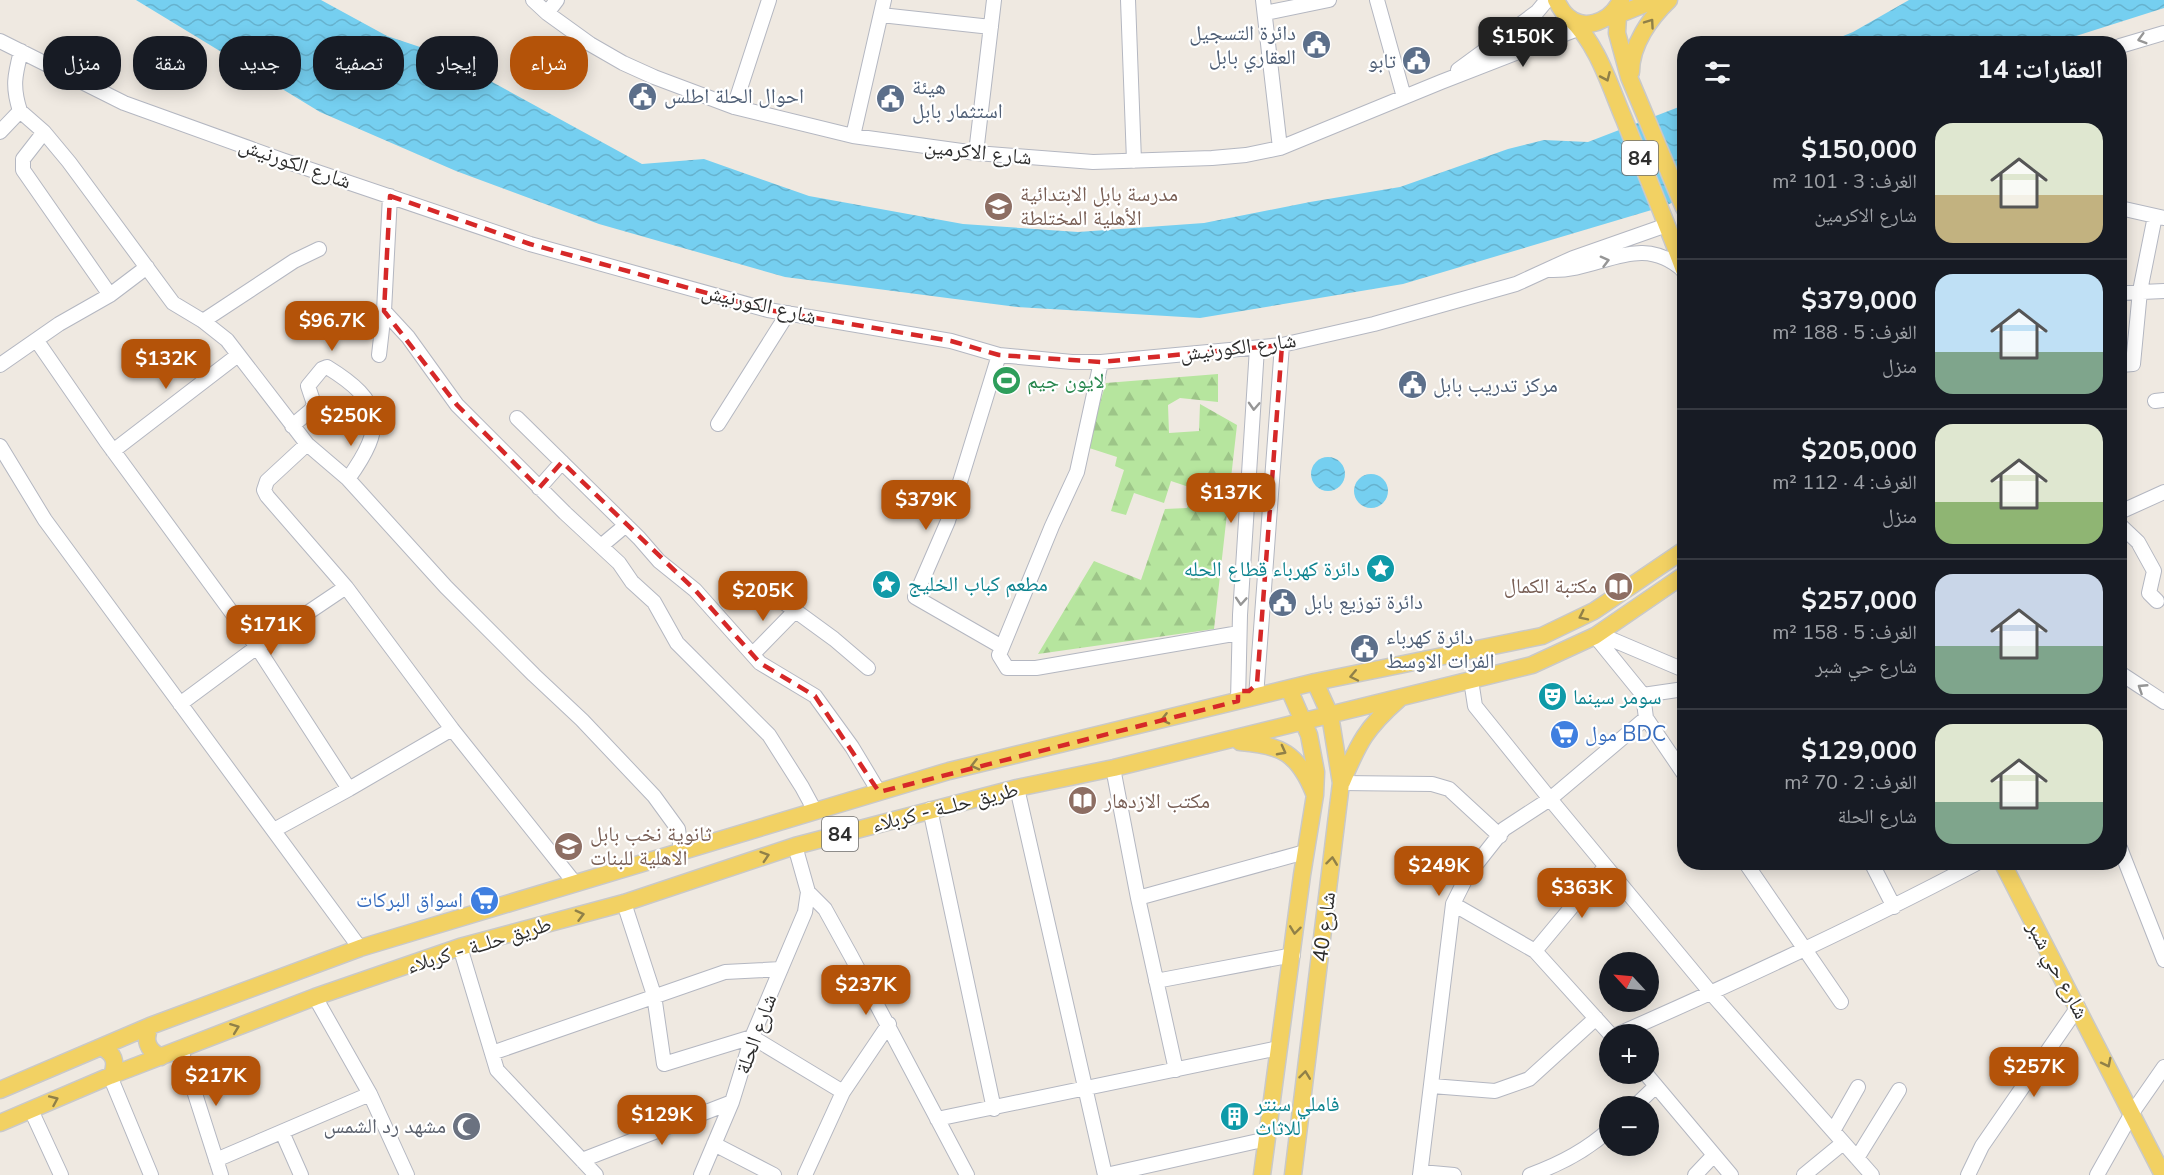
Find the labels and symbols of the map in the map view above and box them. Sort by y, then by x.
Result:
pin: $150K [1481,17,1565,68]
place label: دائرة التسجيل العقاري بابل [1189,19,1296,73]
one-way arrow [1643,19,1654,30]
public building icon: دائرة التسجيل العقاري بابل [1301,29,1333,61]
one-way arrow [2137,32,2148,44]
public building icon: تابو [1401,45,1433,77]
place label: تابو [1368,47,1396,75]
one-way arrow [1599,71,1611,82]
place label: هيئة استثمار بابل [912,73,1003,125]
public building icon: احوال الحلة اطلس [627,80,659,112]
place label: احوال الحلة اطلس [664,82,804,110]
public building icon: هيئة استثمار بابل [875,83,907,115]
street label: شارع الكورنيش [235,131,355,195]
street label: شارع الاكرمين [923,132,1033,172]
road number: 84 [1622,141,1658,175]
place label: مدرسة بابل الابتدائية الأهلية المختلطة [1020,180,1178,232]
school or university icon: مدرسة بابل الابتدائية الأهلية المختلطة [983,190,1015,222]
one-way arrow [1599,256,1610,268]
street label: شارع الكورنيش [699,277,819,331]
pin: $96.7K [283,301,381,352]
street label: شارع الكورنيش [1178,326,1298,368]
pin: $132K [124,339,208,390]
sports icon: لايون جيم [990,365,1022,397]
place label: لايون جيم [1027,367,1105,395]
public building icon: مركز تدريب بابل [1396,369,1428,401]
place label: مركز تدريب بابل [1433,371,1558,399]
pin: $250K [309,396,393,447]
one-way arrow [1247,402,1260,411]
pin: $137K [1189,473,1273,524]
pin: $379K [884,480,968,531]
place icon: دائرة كهرباء قطاع الحله [1365,553,1397,585]
place label: دائرة كهرباء قطاع الحله [1184,555,1360,583]
place icon: مطعم كباب الخليج [871,568,903,600]
place label: مطعم كباب الخليج [908,570,1048,598]
library icon: مكتبة الكمال [1602,570,1634,602]
pin: $205K [721,571,805,622]
place label: مكتبة الكمال [1504,572,1597,600]
public building icon: دائرة توزيع بابل [1267,586,1299,618]
place label: دائرة توزيع بابل [1304,588,1423,616]
one-way arrow [1235,596,1248,605]
pin: $171K [229,605,313,656]
one-way arrow [1578,608,1589,620]
place label: دائرة كهرباء الفرات الاوسط [1386,623,1494,675]
public building icon: دائرة كهرباء الفرات الاوسط [1349,633,1381,665]
one-way arrow [1350,668,1360,681]
theatre icon: سومر سينما [1536,681,1568,713]
place label: سومر سينما [1573,683,1662,711]
one-way arrow [2138,683,2148,695]
one-way arrow [1160,712,1170,725]
supermarket icon: مول BDC [1548,718,1580,750]
place label: مول BDC [1585,720,1666,748]
one-way arrow [1276,744,1287,756]
one-way arrow [970,757,980,770]
street label: طريق حلــة - كربلاء [869,775,1021,839]
library icon: مكتب الازدهار [1067,785,1099,817]
place label: مكتب الازدهار [1103,787,1210,815]
road number: 84 [822,817,858,851]
place label: ثانوية نخب بابل الاهلية للبنات [590,820,712,872]
school or university icon: ثانوية نخب بابل الاهلية للبنات [553,830,585,862]
pin: $249K [1397,846,1481,897]
one-way arrow [759,851,770,864]
one-way arrow [1325,856,1338,865]
pin: $363K [1540,868,1624,919]
supermarket icon: اسواق البركات [468,884,500,916]
place label: اسواق البركات [356,886,463,914]
street label: شارع 40 [1306,890,1342,964]
street label: طريق حلــة - كربلاء [403,910,555,980]
one-way arrow [574,910,584,922]
street label: شارع حي شبر [2018,915,2095,1025]
one-way arrow [1290,926,1302,935]
north arrow [1599,952,1659,1012]
pin: $237K [824,965,908,1016]
street label: شارع الحلة [729,990,783,1078]
one-way arrow [229,1023,240,1035]
pin: $257K [1992,1047,2076,1098]
pin: $217K [174,1056,258,1107]
one-way arrow [2099,1057,2111,1068]
one-way arrow [1299,1071,1311,1080]
place label: فاملي سنتر للاثاث [1254,1090,1340,1142]
one-way arrow [47,1095,58,1107]
pin: $129K [620,1095,704,1146]
building icon: فاملي سنتر للاثاث [1218,1100,1250,1132]
mosque icon: مشهد رد الشمس [451,1110,483,1142]
place label: مشهد رد الشمس [324,1112,446,1140]

